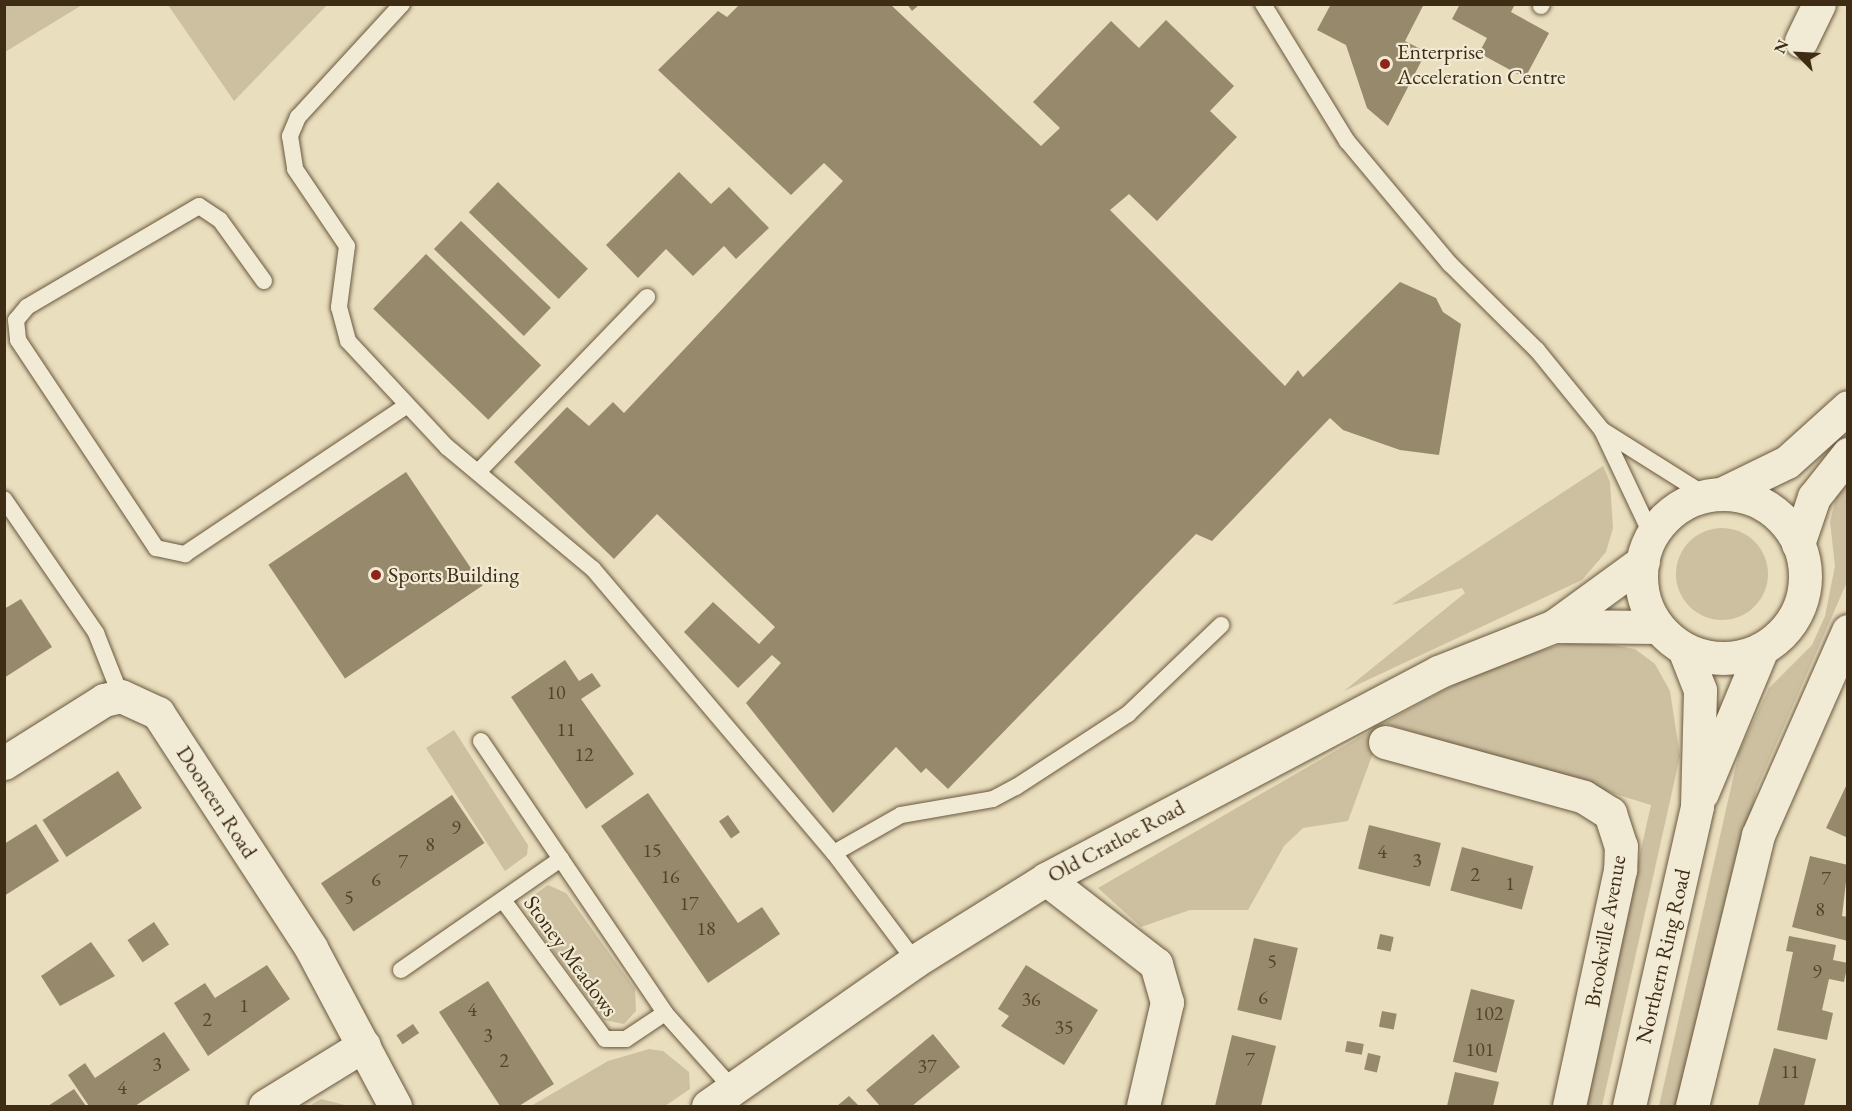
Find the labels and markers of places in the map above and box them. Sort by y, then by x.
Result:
place label: Enterprise Acceleration Centre [1397,38,1566,90]
marker: Enterprise Acceleration Centre [1378,57,1392,71]
place label: Sports Building [388,562,519,588]
marker: Sports Building [369,568,383,582]

